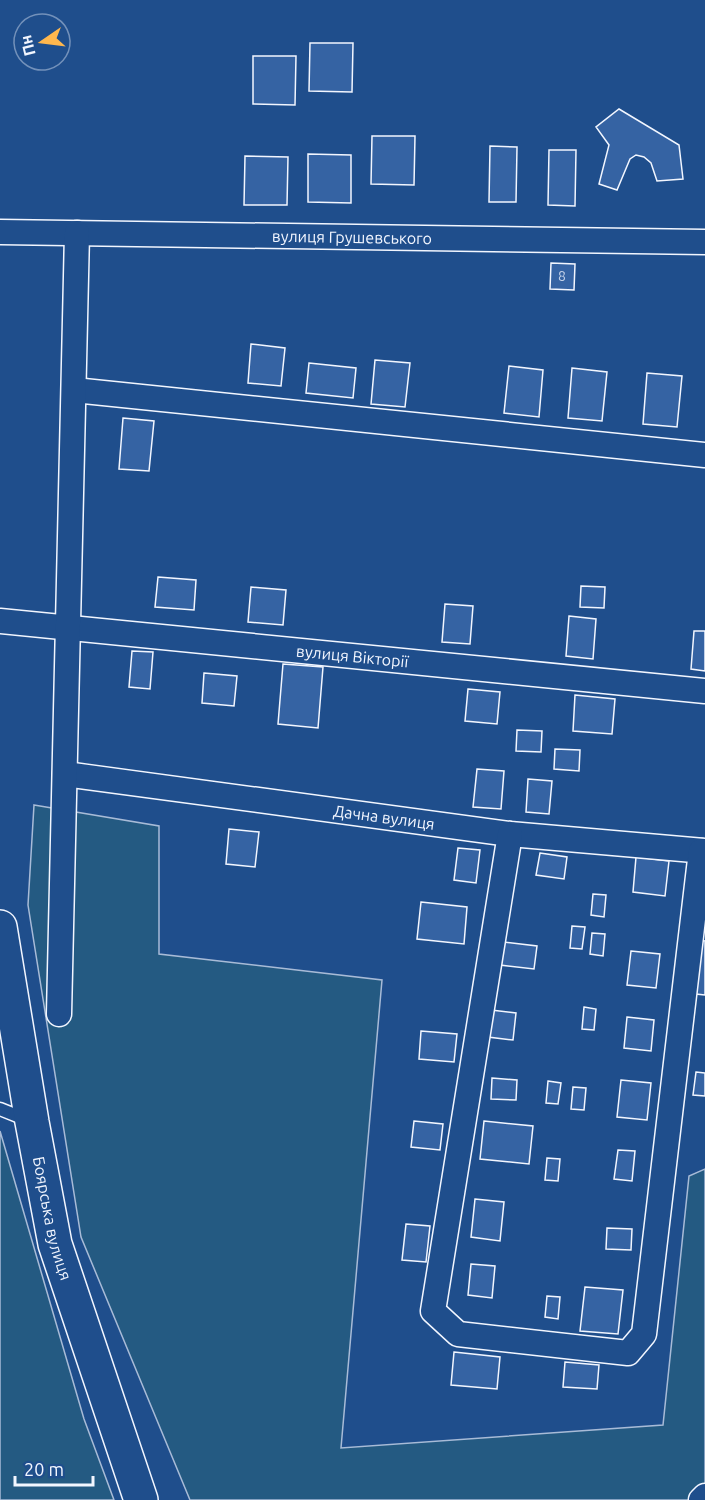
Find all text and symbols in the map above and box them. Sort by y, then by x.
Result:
north arrow [12,12,72,72]
text: Пн [16,33,39,58]
street label: вулиця Грушевського [272,227,432,247]
house number: 8 [558,268,566,284]
street label: вулиця Вікторії [295,641,410,671]
street label: Дачна вулиця [332,801,436,833]
street label: Боярська вулиця [30,1155,75,1282]
scale bar [15,1449,93,1487]
text: 20 m [24,1459,64,1479]

